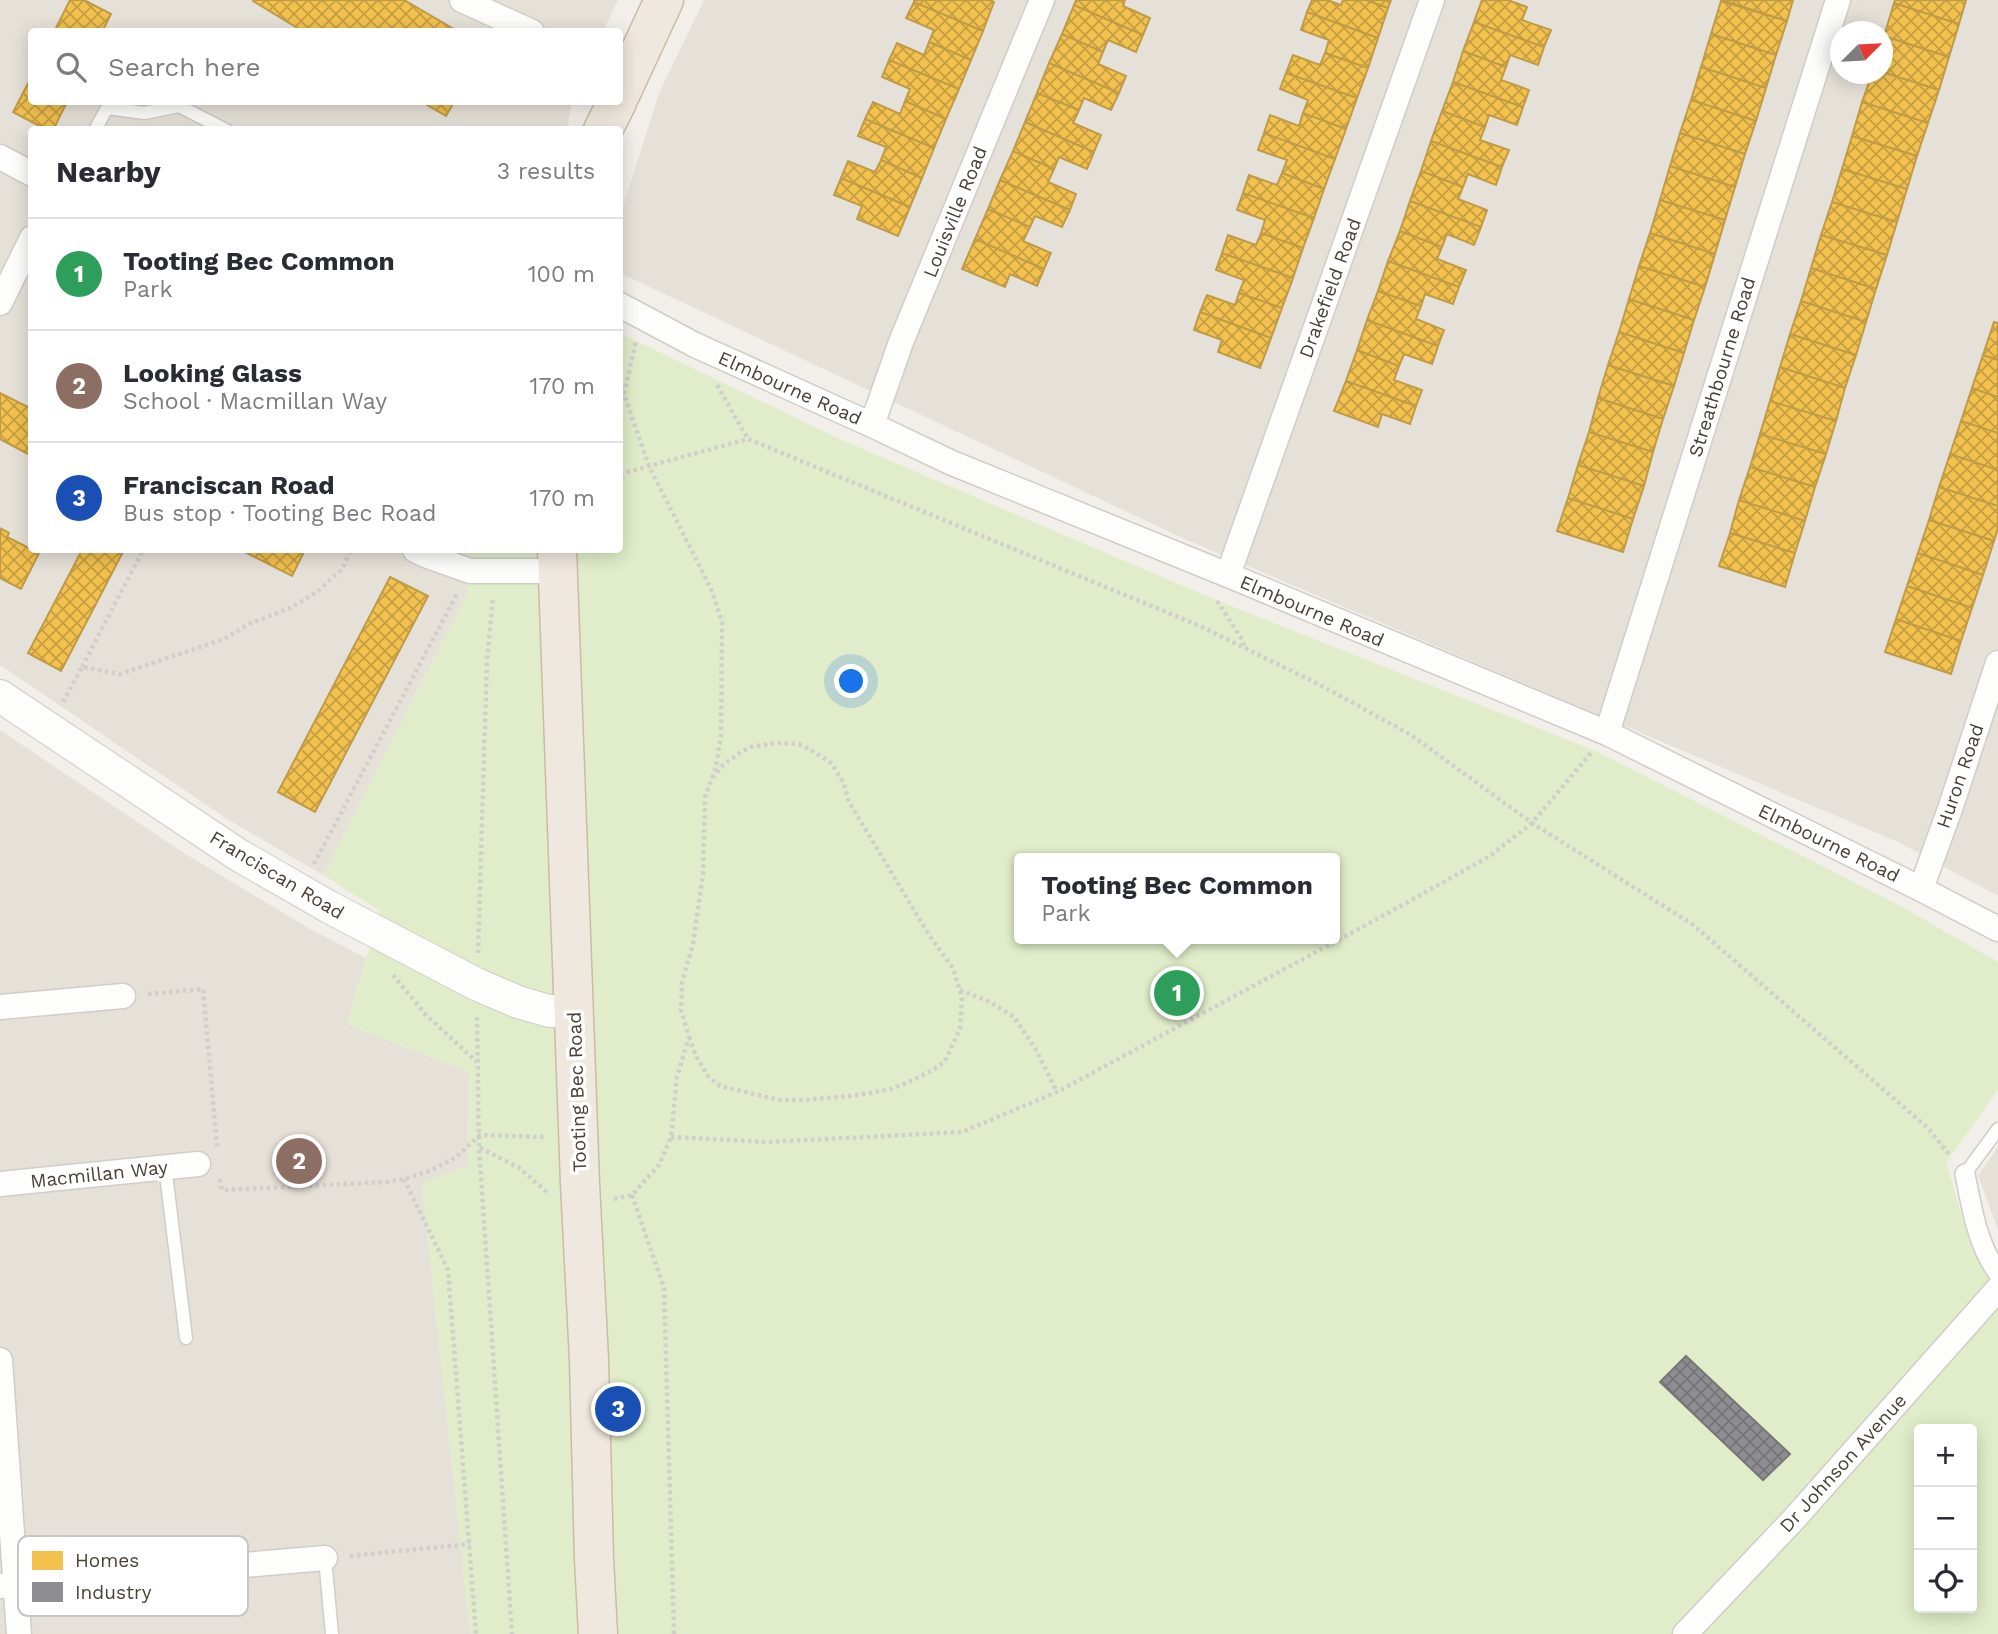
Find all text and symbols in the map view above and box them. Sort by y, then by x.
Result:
north arrow [1830,21,1893,84]
search box [28,28,623,105]
icon: search [52,48,90,86]
text: Search here [108,52,260,82]
street label: Louisville Road [918,143,992,281]
text: Nearby [56,154,161,189]
text: 3 results [497,158,595,185]
street label: Drakefield Road [1294,215,1366,361]
text: Tooting Bec Common [123,246,395,276]
text: 1 [74,261,84,288]
text: 100 m [528,261,595,288]
street label: Streathbourne Road [1684,274,1760,460]
text: Park [123,276,172,303]
street label: Elmbourne Road [715,346,865,430]
text: Looking Glass [123,358,302,388]
text: 2 [72,373,86,400]
text: 170 m [530,373,595,400]
text: School · Macmillan Way [123,388,387,415]
text: Franciscan Road [123,470,335,500]
text: 3 [72,485,86,512]
text: 170 m [530,485,595,512]
text: Bus stop · Tooting Bec Road [123,500,436,527]
street label: Elmbourne Road [1236,570,1388,652]
your location [834,664,868,698]
street label: Huron Road [1931,721,1989,831]
street label: Elmbourne Road [1755,799,1903,887]
street label: Franciscan Road [206,826,348,924]
popup [1014,853,1340,944]
text: Tooting Bec Common [1041,870,1313,900]
text: Park [1041,900,1091,927]
pin: 1 [1154,967,1200,1019]
street label: Tooting Bec Road [563,1012,591,1172]
pin: 2 [276,1135,322,1187]
street label: Macmillan Way [29,1155,169,1193]
pin: 3 [595,1383,641,1435]
street label: Dr Johnson Avenue [1775,1389,1911,1537]
map controls [1914,1424,1977,1613]
button: + [1914,1424,1977,1487]
button: − [1914,1487,1977,1550]
legend [18,1536,248,1616]
text: Homes [75,1549,139,1572]
button: locate [1914,1550,1977,1613]
text: Industry [75,1581,152,1604]

